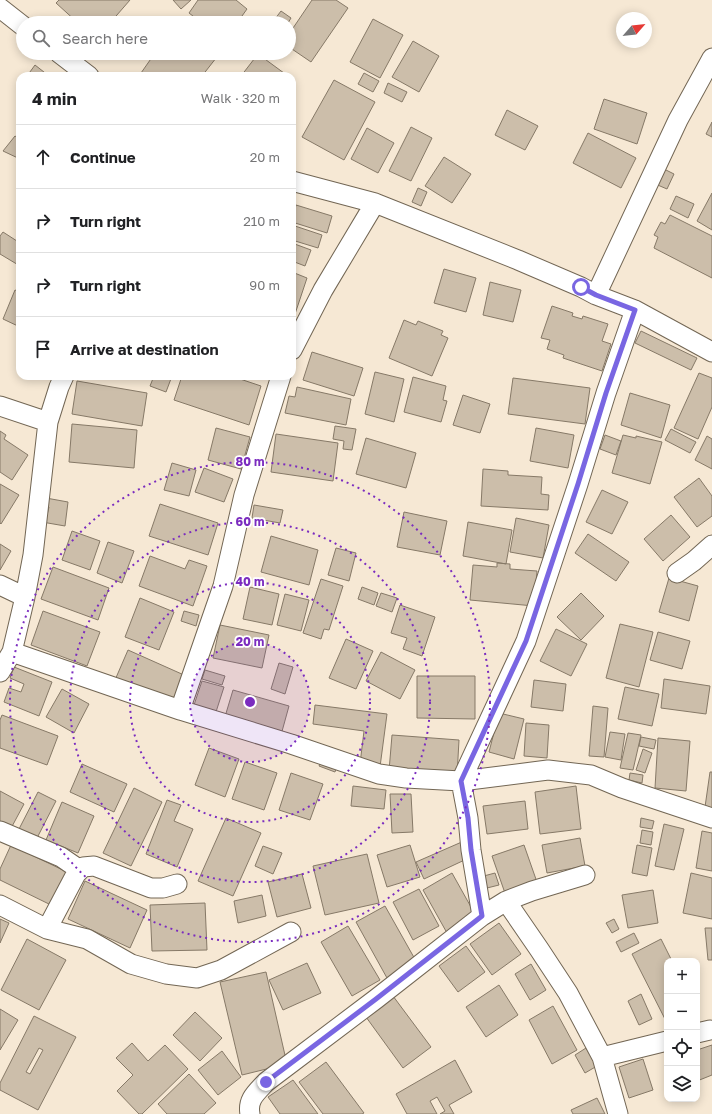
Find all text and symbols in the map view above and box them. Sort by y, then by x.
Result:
north arrow [616,12,652,48]
search box [16,16,296,60]
icon: search [30,27,52,49]
text: Search here [62,29,148,47]
text: 4 min [32,88,77,109]
text: Walk · 320 m [201,90,280,106]
icon: ahead [32,146,54,168]
text: Continue [70,148,136,166]
text: 20 m [250,149,280,165]
icon: right [32,210,54,232]
text: Turn right [70,212,141,230]
text: 210 m [243,213,280,229]
icon: right [32,274,54,296]
text: Turn right [70,276,141,294]
text: 90 m [249,277,280,293]
route start [572,278,590,296]
icon: arrive [32,338,54,360]
text: Arrive at destination [70,340,219,358]
text: 80 m [236,454,264,469]
text: 60 m [236,514,264,529]
text: 40 m [236,574,264,589]
text: 20 m [236,634,264,649]
centre of rings [243,695,257,709]
map controls [664,958,700,1102]
button: + [664,958,700,994]
button: − [664,994,700,1030]
button: locate [664,1030,700,1066]
button: layers [664,1066,700,1102]
route end [257,1073,275,1091]

